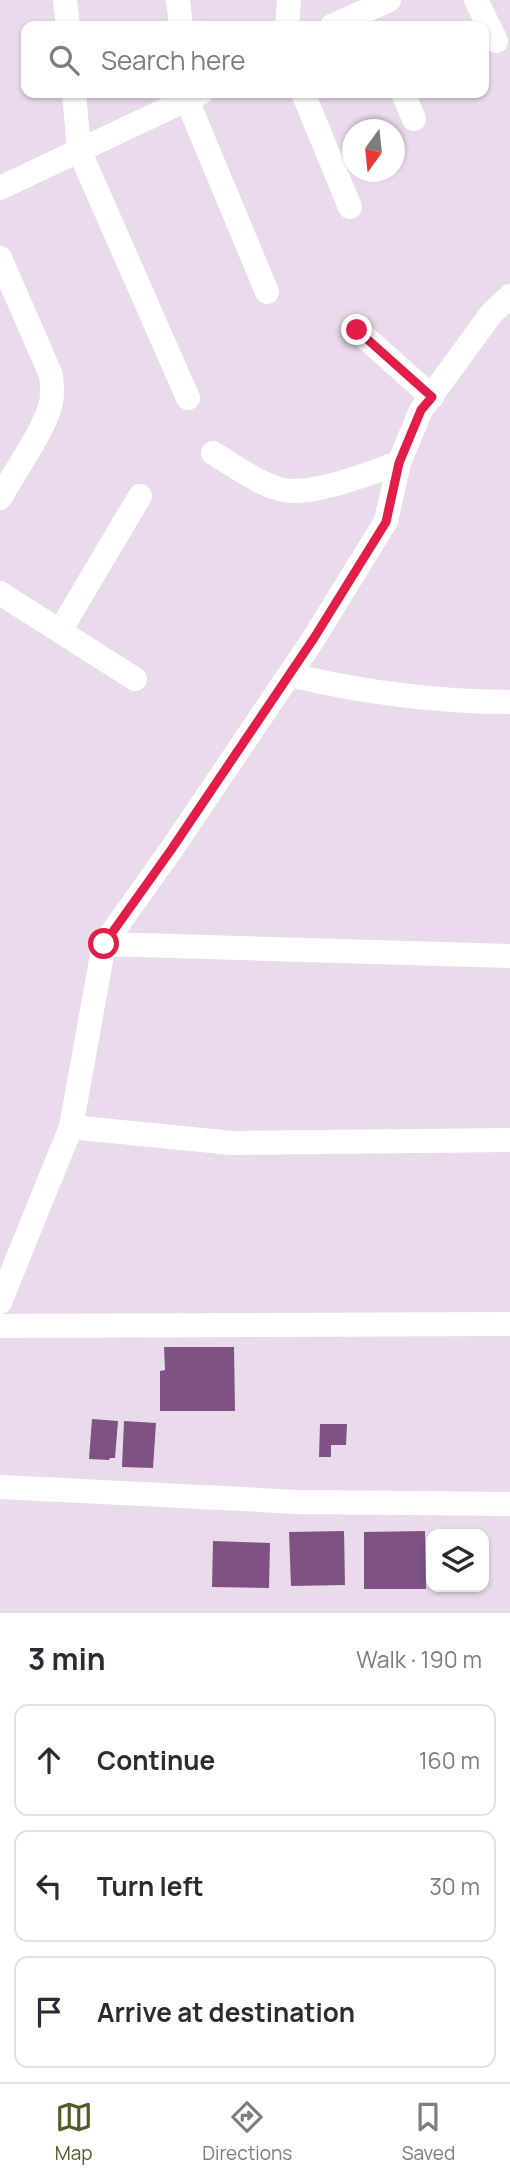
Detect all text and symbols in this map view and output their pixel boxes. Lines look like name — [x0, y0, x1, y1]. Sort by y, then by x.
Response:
search box — [21, 21, 489, 98]
icon: search — [45, 41, 83, 79]
text: Search here — [101, 42, 246, 78]
north arrow — [342, 119, 405, 182]
route end — [341, 314, 372, 345]
route start — [88, 928, 119, 959]
map controls — [426, 1529, 489, 1592]
button: layers — [426, 1529, 489, 1592]
text: 3 min — [28, 1638, 106, 1679]
text: Walk · 190 m — [356, 1643, 482, 1675]
icon: ahead — [30, 1741, 68, 1779]
text: Continue — [97, 1742, 215, 1778]
text: 160 m — [419, 1744, 480, 1776]
icon: left — [30, 1867, 68, 1905]
text: Turn left — [97, 1868, 204, 1904]
text: 30 m — [429, 1870, 480, 1902]
icon: arrive — [30, 1993, 68, 2031]
text: Arrive at destination — [97, 1994, 355, 2030]
tab: Map — [55, 2098, 93, 2166]
tab: Directions — [202, 2098, 292, 2166]
tab: Saved — [402, 2098, 455, 2166]

